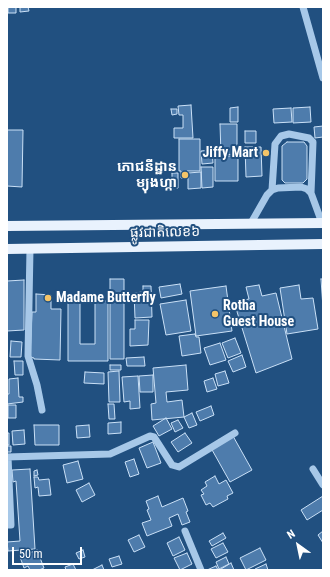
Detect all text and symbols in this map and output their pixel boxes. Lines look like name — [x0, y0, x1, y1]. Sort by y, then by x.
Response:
place label: Jiffy Mart — [202, 145, 258, 161]
marker: Jiffy Mart — [261, 148, 271, 158]
place label: ភោជនីដ្ឋាន ម្យុងហ្កា — [117, 159, 177, 192]
marker: ភោជនីដ្ឋាន ម្យុងហ្កា — [180, 170, 190, 180]
street label: ផ្លូវជាតិលេខ៦ — [130, 224, 200, 242]
place label: Madame Butterfly — [56, 290, 156, 306]
marker: Madame Butterfly — [43, 293, 53, 303]
place label: Rotha Guest House — [223, 298, 294, 330]
marker: Rotha Guest House — [210, 309, 220, 319]
north arrow — [278, 525, 318, 565]
text: N — [285, 527, 298, 542]
scale bar — [14, 539, 84, 565]
text: 50 m — [19, 547, 43, 561]

